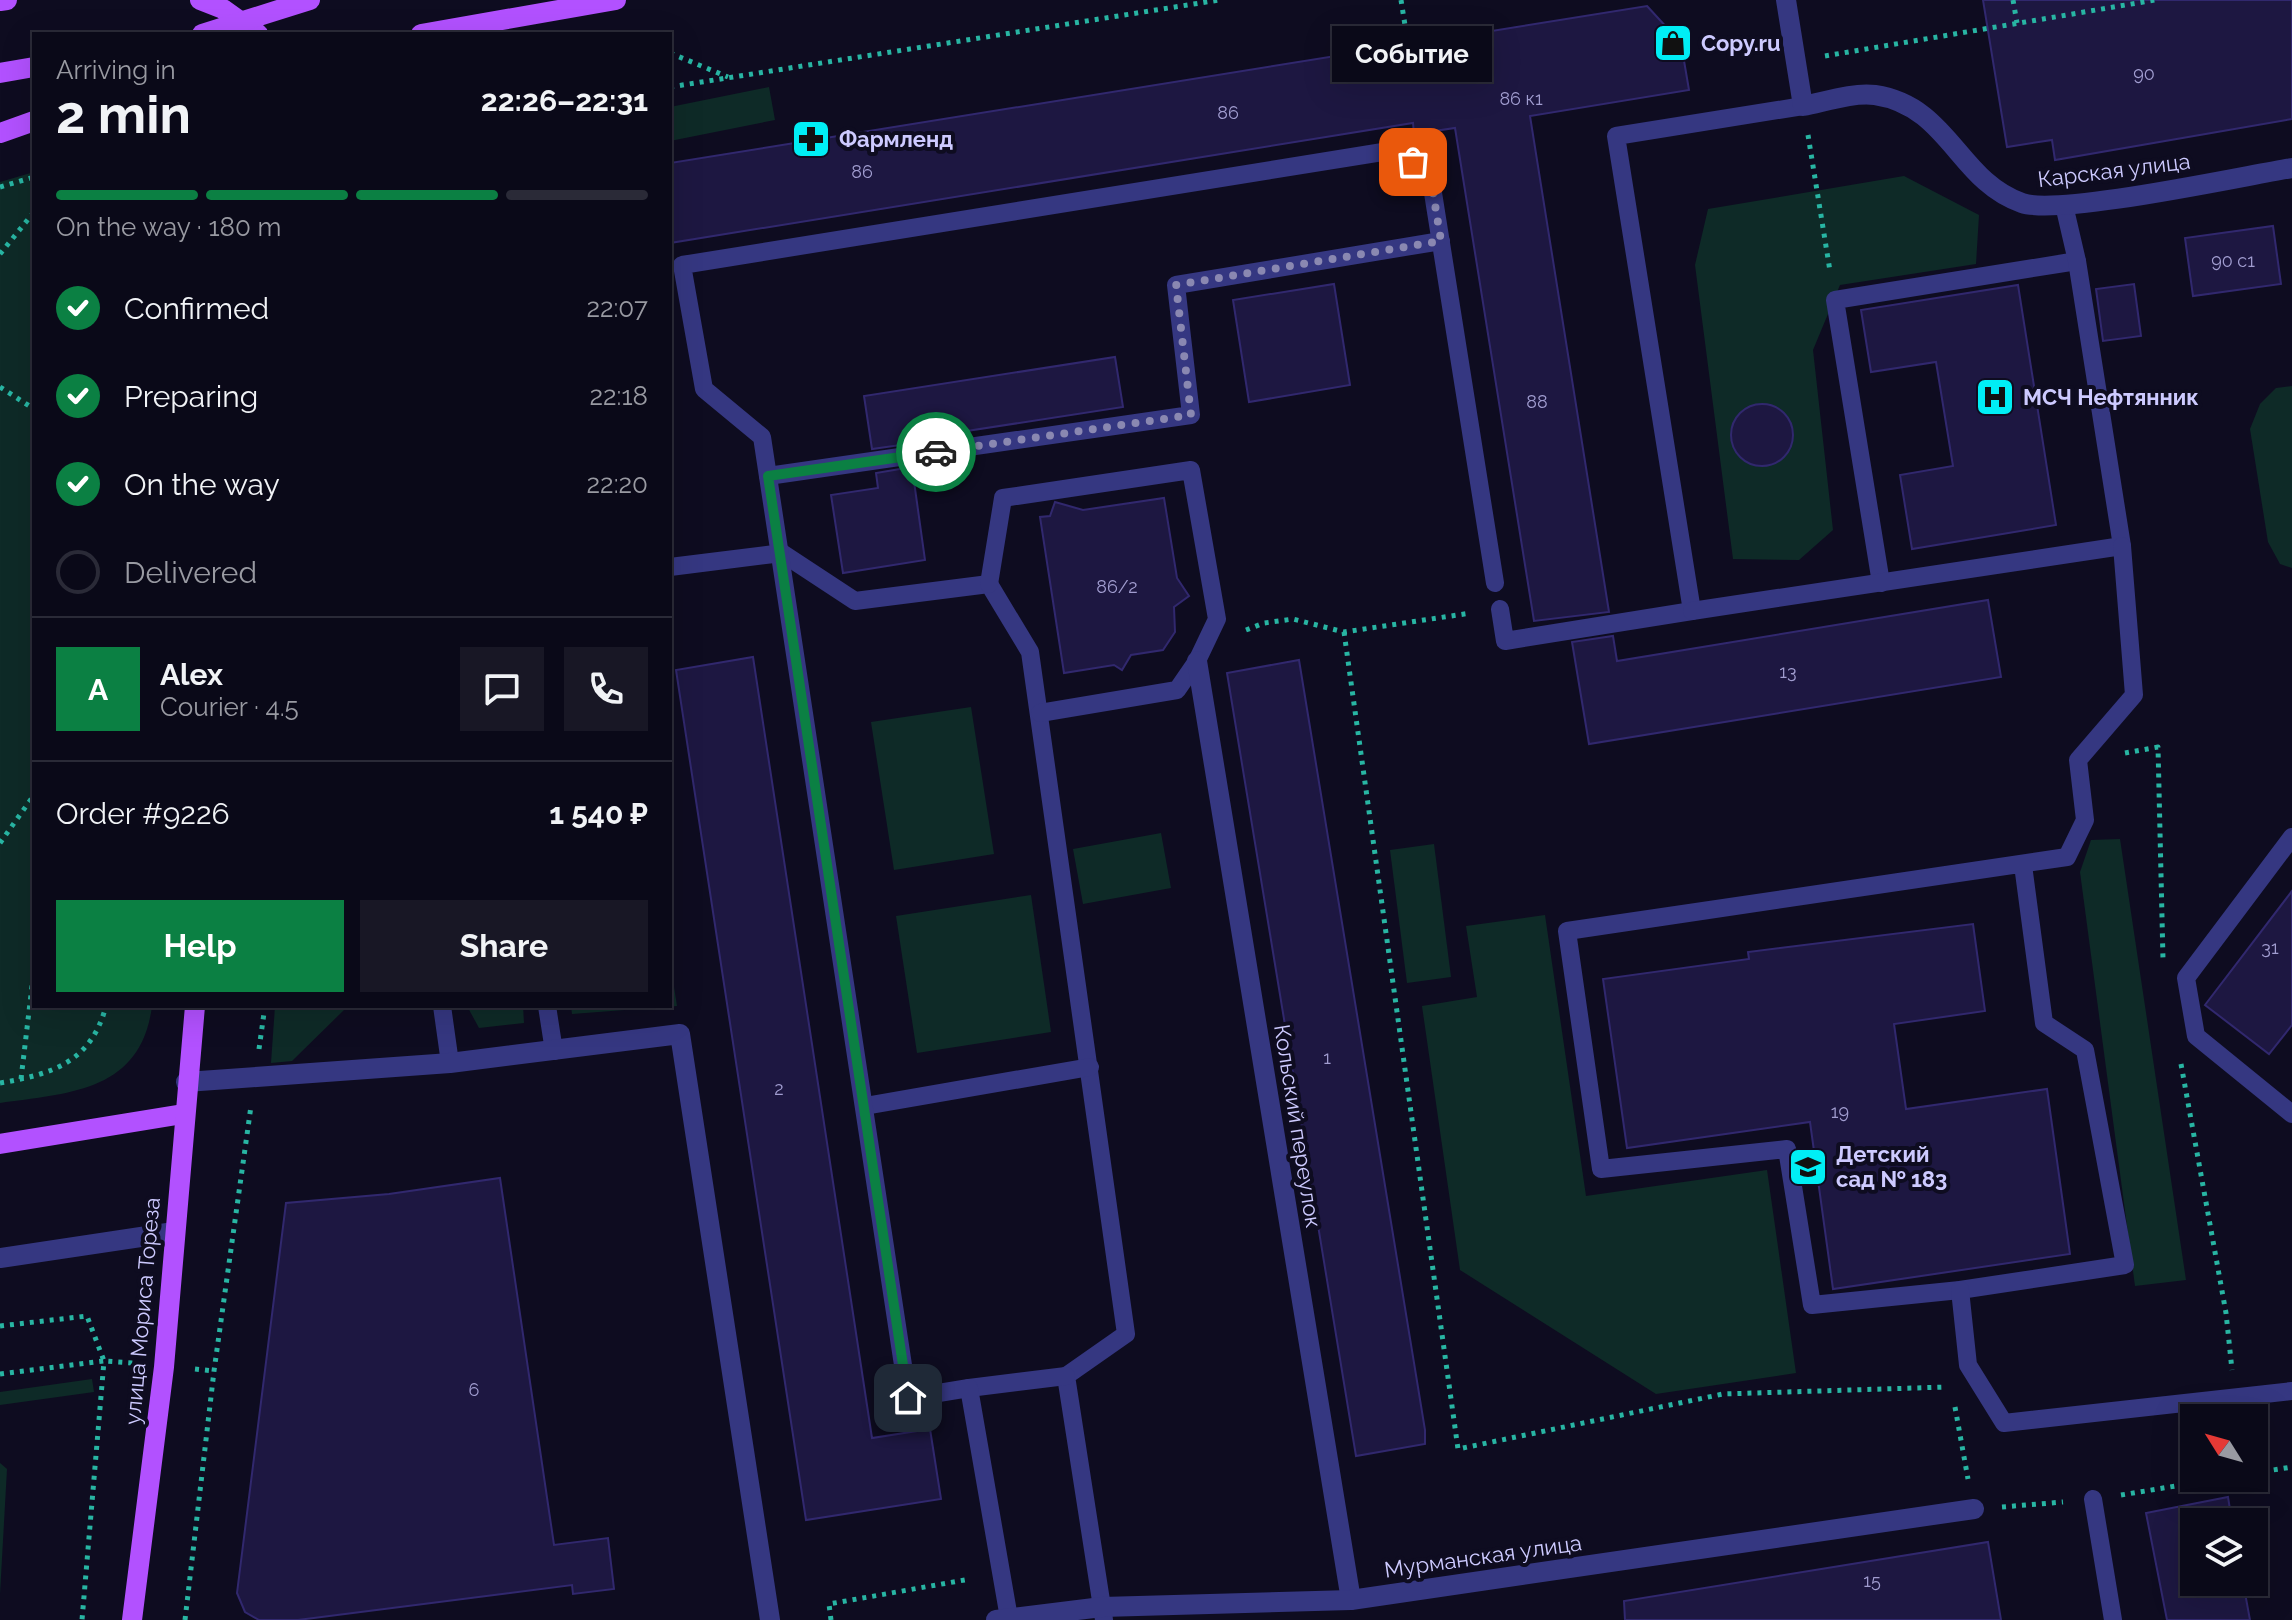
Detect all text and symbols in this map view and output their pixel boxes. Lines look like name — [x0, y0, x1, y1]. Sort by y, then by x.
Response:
shop icon: Copy.ru — [1652, 22, 1694, 64]
callout: Событие — [1333, 26, 1493, 82]
place label: Copy.ru — [1701, 30, 1781, 56]
text: Событие — [1355, 39, 1469, 69]
text: Arriving in — [56, 55, 176, 85]
house number: 90 — [2133, 63, 2155, 84]
text: 22:26–22:31 — [481, 83, 648, 118]
text: 2 min — [56, 84, 191, 145]
house number: 86 к1 — [1499, 88, 1543, 109]
house number: 86 — [1217, 102, 1239, 123]
pharmacy icon: Фармленд — [790, 118, 832, 160]
place label: Фармленд — [839, 126, 953, 152]
pin — [1379, 128, 1447, 196]
icon: bag — [1391, 140, 1435, 184]
street label: Карская улица — [2036, 148, 2192, 192]
house number: 86 — [851, 161, 873, 182]
text: On the way · 180 m — [56, 212, 281, 242]
house number: 90 с1 — [2211, 250, 2255, 271]
icon: check — [56, 286, 100, 330]
text: Confirmed — [124, 291, 269, 326]
text: 22:07 — [586, 293, 648, 323]
icon: check — [56, 374, 100, 418]
hospital icon: МСЧ Нефтянник — [1974, 376, 2016, 418]
text: Preparing — [124, 379, 258, 414]
text: 22:18 — [589, 381, 648, 411]
place label: МСЧ Нефтянник — [2023, 384, 2199, 410]
house number: 88 — [1526, 391, 1548, 412]
courier — [896, 412, 976, 492]
icon: car — [914, 430, 958, 474]
icon: check — [56, 462, 100, 506]
text: On the way — [124, 467, 280, 502]
text: 22:20 — [587, 469, 648, 499]
text: Delivered — [124, 555, 257, 590]
house number: 86/2 — [1096, 576, 1138, 597]
button: chat — [460, 647, 544, 731]
button: phone — [564, 647, 648, 731]
text: Alex — [160, 657, 223, 692]
house number: 13 — [1779, 661, 1797, 682]
text: A — [88, 672, 108, 707]
text: Courier · 4.5 — [160, 692, 299, 722]
text: Order #9226 — [56, 796, 230, 831]
text: 1 540 ₽ — [549, 796, 648, 831]
button: Help — [56, 900, 344, 992]
button: Share — [360, 900, 648, 992]
house number: 31 — [2261, 937, 2279, 958]
street label: Кольский переулок — [1269, 1023, 1327, 1229]
house number: 1 — [1323, 1047, 1331, 1068]
house number: 2 — [774, 1078, 784, 1099]
house number: 19 — [1831, 1101, 1849, 1122]
place label: Детский сад № 183 — [1836, 1141, 1947, 1192]
school or university icon: Детский сад № 183 — [1787, 1146, 1829, 1188]
street label: улица Мориса Тореза — [119, 1196, 165, 1426]
pin — [874, 1364, 942, 1432]
icon: home — [886, 1376, 930, 1420]
house number: 6 — [469, 1379, 480, 1400]
north arrow — [2180, 1404, 2268, 1492]
map controls — [2180, 1404, 2268, 1596]
button: layers — [2180, 1508, 2268, 1596]
street label: Мурманская улица — [1383, 1529, 1583, 1583]
house number: 15 — [1863, 1570, 1881, 1591]

